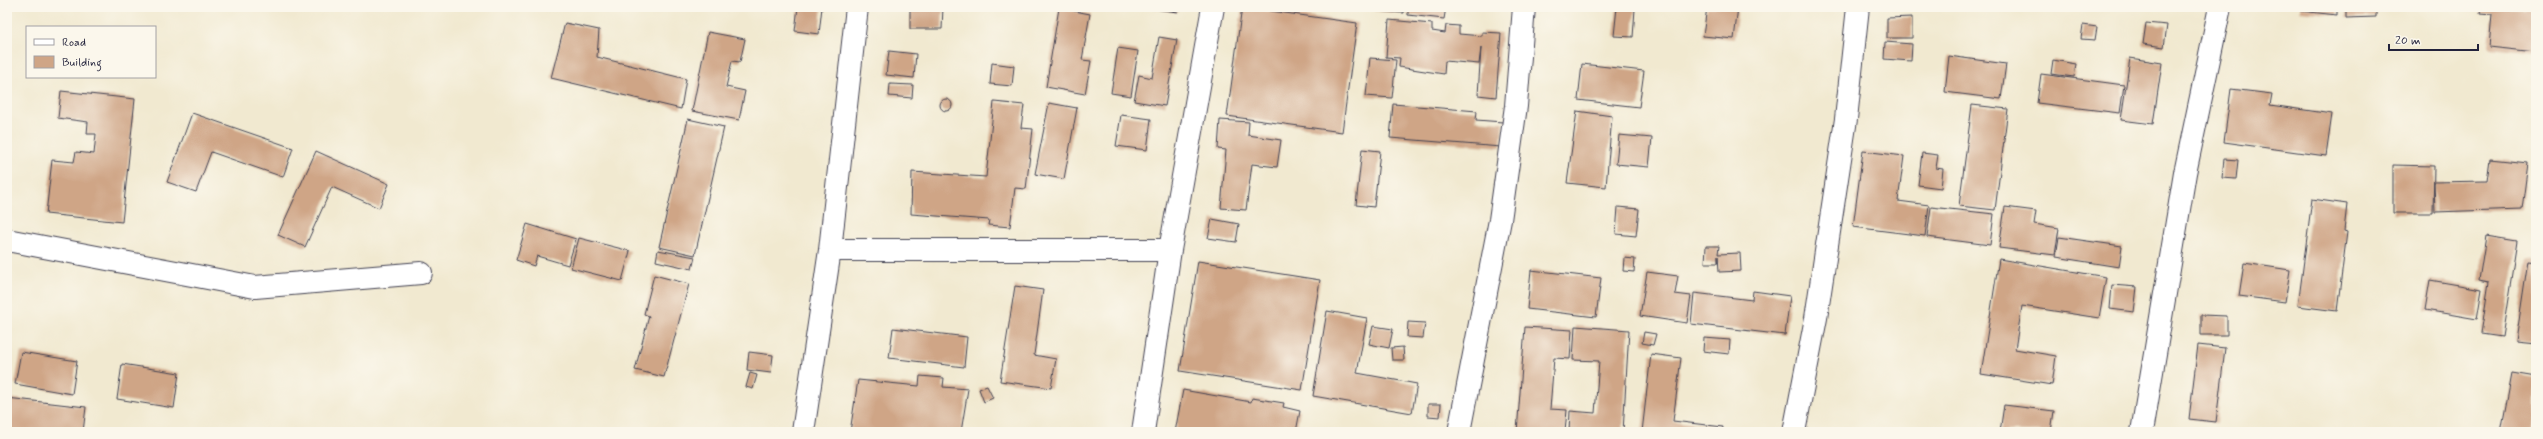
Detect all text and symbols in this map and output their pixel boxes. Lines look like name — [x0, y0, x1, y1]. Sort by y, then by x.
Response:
legend — [26, 26, 156, 78]
scale bar — [2389, 26, 2478, 52]
text: 20 m — [2395, 33, 2421, 49]
text: Road — [62, 35, 86, 51]
text: Building — [62, 55, 102, 72]

